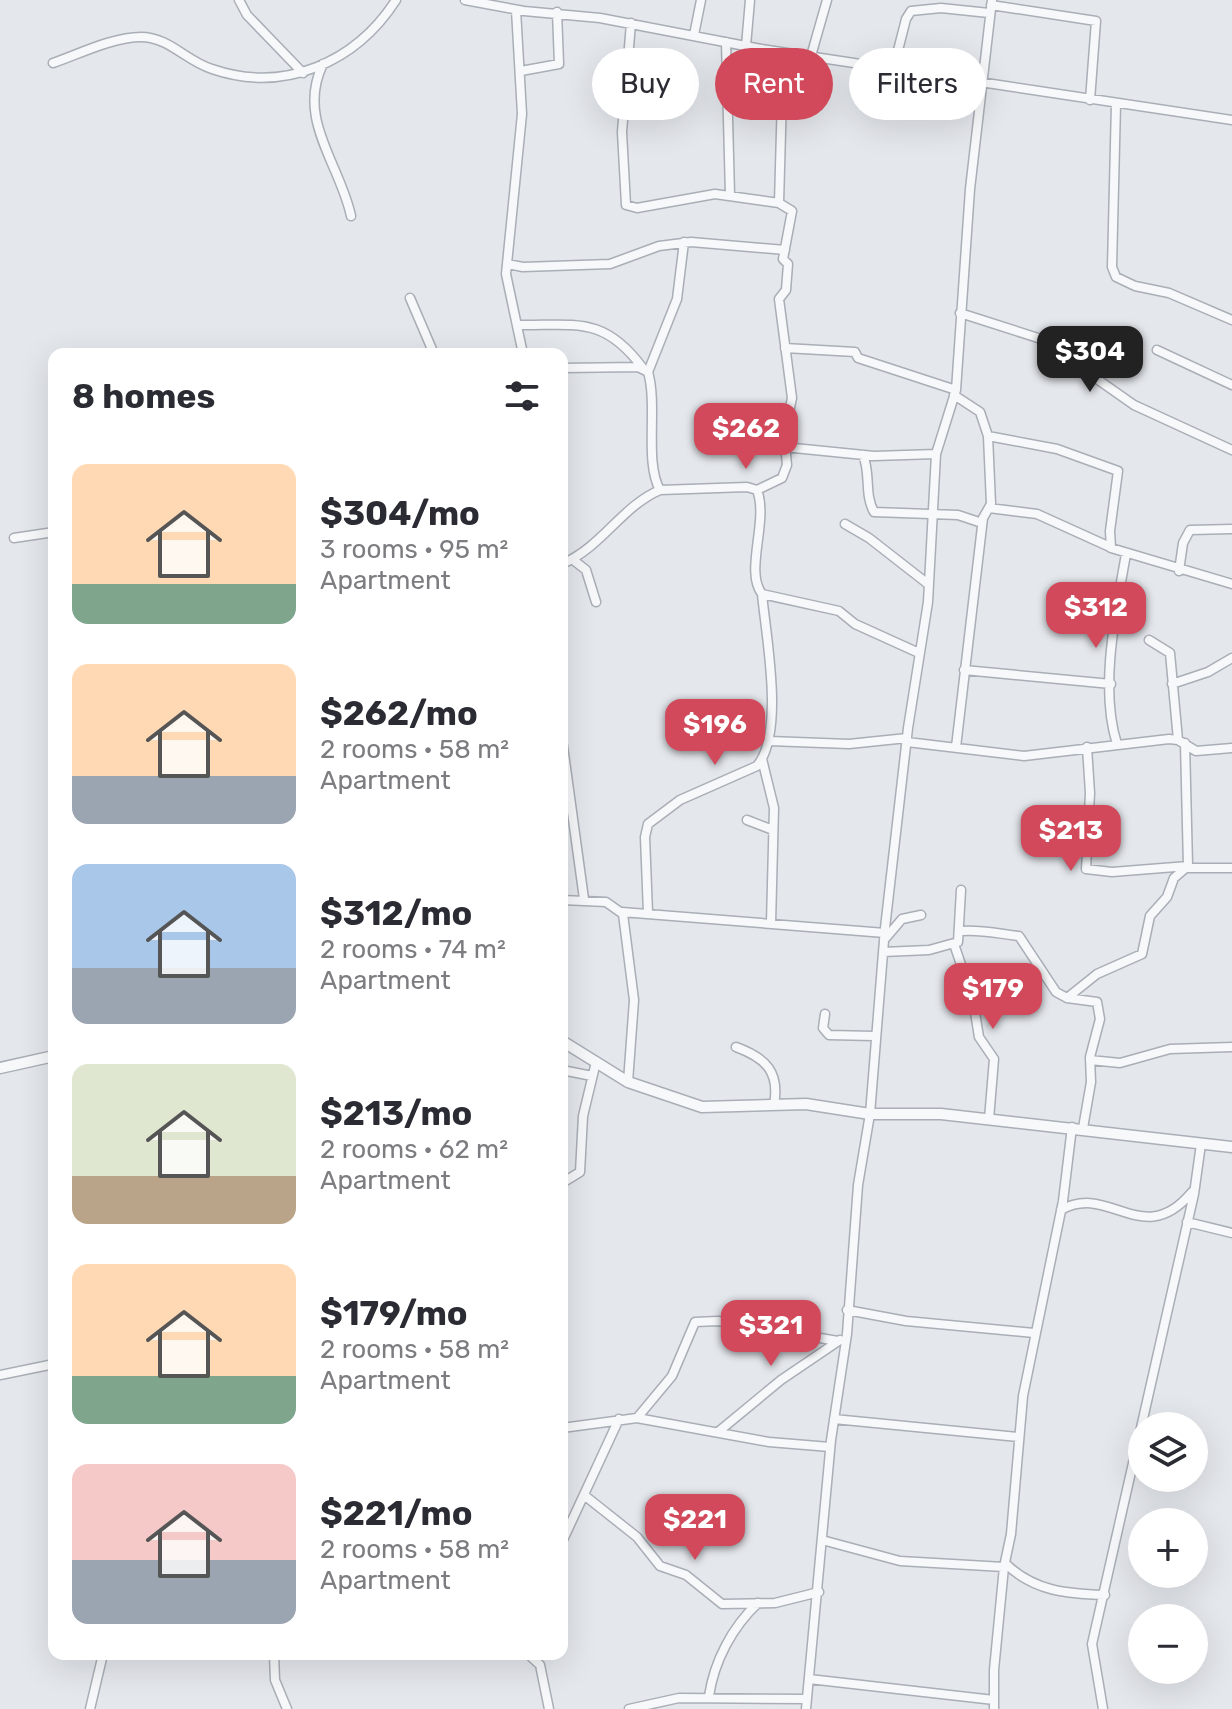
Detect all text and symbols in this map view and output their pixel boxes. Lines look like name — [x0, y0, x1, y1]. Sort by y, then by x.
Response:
chip: Buy — [592, 48, 699, 120]
chip: Rent — [715, 48, 833, 120]
chip: Filters — [849, 48, 986, 120]
pin: $304 — [1043, 326, 1137, 394]
text: $304 — [1055, 336, 1125, 367]
icon: filters — [500, 374, 544, 418]
text: 8 homes — [72, 376, 215, 417]
pin: $262 — [699, 403, 793, 471]
text: $262 — [712, 413, 780, 444]
text: $304/mo — [320, 493, 480, 534]
icon: home — [136, 496, 232, 592]
text: 3 rooms · 95 m² — [320, 534, 508, 565]
text: Apartment — [320, 565, 451, 596]
pin: $312 — [1049, 582, 1143, 650]
text: $312 — [1064, 592, 1128, 623]
text: $262/mo — [320, 693, 478, 734]
icon: home — [136, 696, 232, 792]
pin: $196 — [668, 699, 762, 767]
text: $196 — [683, 709, 747, 740]
text: 2 rooms · 58 m² — [320, 734, 509, 765]
text: Apartment — [320, 765, 451, 796]
pin: $213 — [1024, 805, 1118, 873]
text: $213 — [1039, 815, 1103, 846]
text: $312/mo — [320, 893, 472, 934]
icon: home — [136, 896, 232, 992]
text: 2 rooms · 74 m² — [320, 934, 506, 965]
pin: $179 — [946, 963, 1040, 1031]
text: Apartment — [320, 965, 451, 996]
text: $179 — [962, 973, 1024, 1004]
text: $213/mo — [320, 1093, 472, 1134]
icon: home — [136, 1096, 232, 1192]
text: 2 rooms · 62 m² — [320, 1134, 508, 1165]
text: Apartment — [320, 1165, 451, 1196]
text: $179/mo — [320, 1293, 468, 1334]
icon: home — [136, 1296, 232, 1392]
pin: $321 — [724, 1300, 818, 1368]
text: $321 — [739, 1310, 803, 1341]
text: 2 rooms · 58 m² — [320, 1334, 509, 1365]
text: Apartment — [320, 1365, 451, 1396]
map controls — [1128, 1412, 1208, 1684]
button: layers — [1128, 1412, 1208, 1492]
text: $221/mo — [320, 1493, 472, 1534]
pin: $221 — [648, 1494, 742, 1562]
icon: home — [136, 1496, 232, 1592]
text: $221 — [663, 1504, 727, 1535]
button: + — [1128, 1508, 1208, 1588]
text: 2 rooms · 58 m² — [320, 1534, 509, 1565]
text: Apartment — [320, 1565, 451, 1596]
button: − — [1128, 1604, 1208, 1684]

